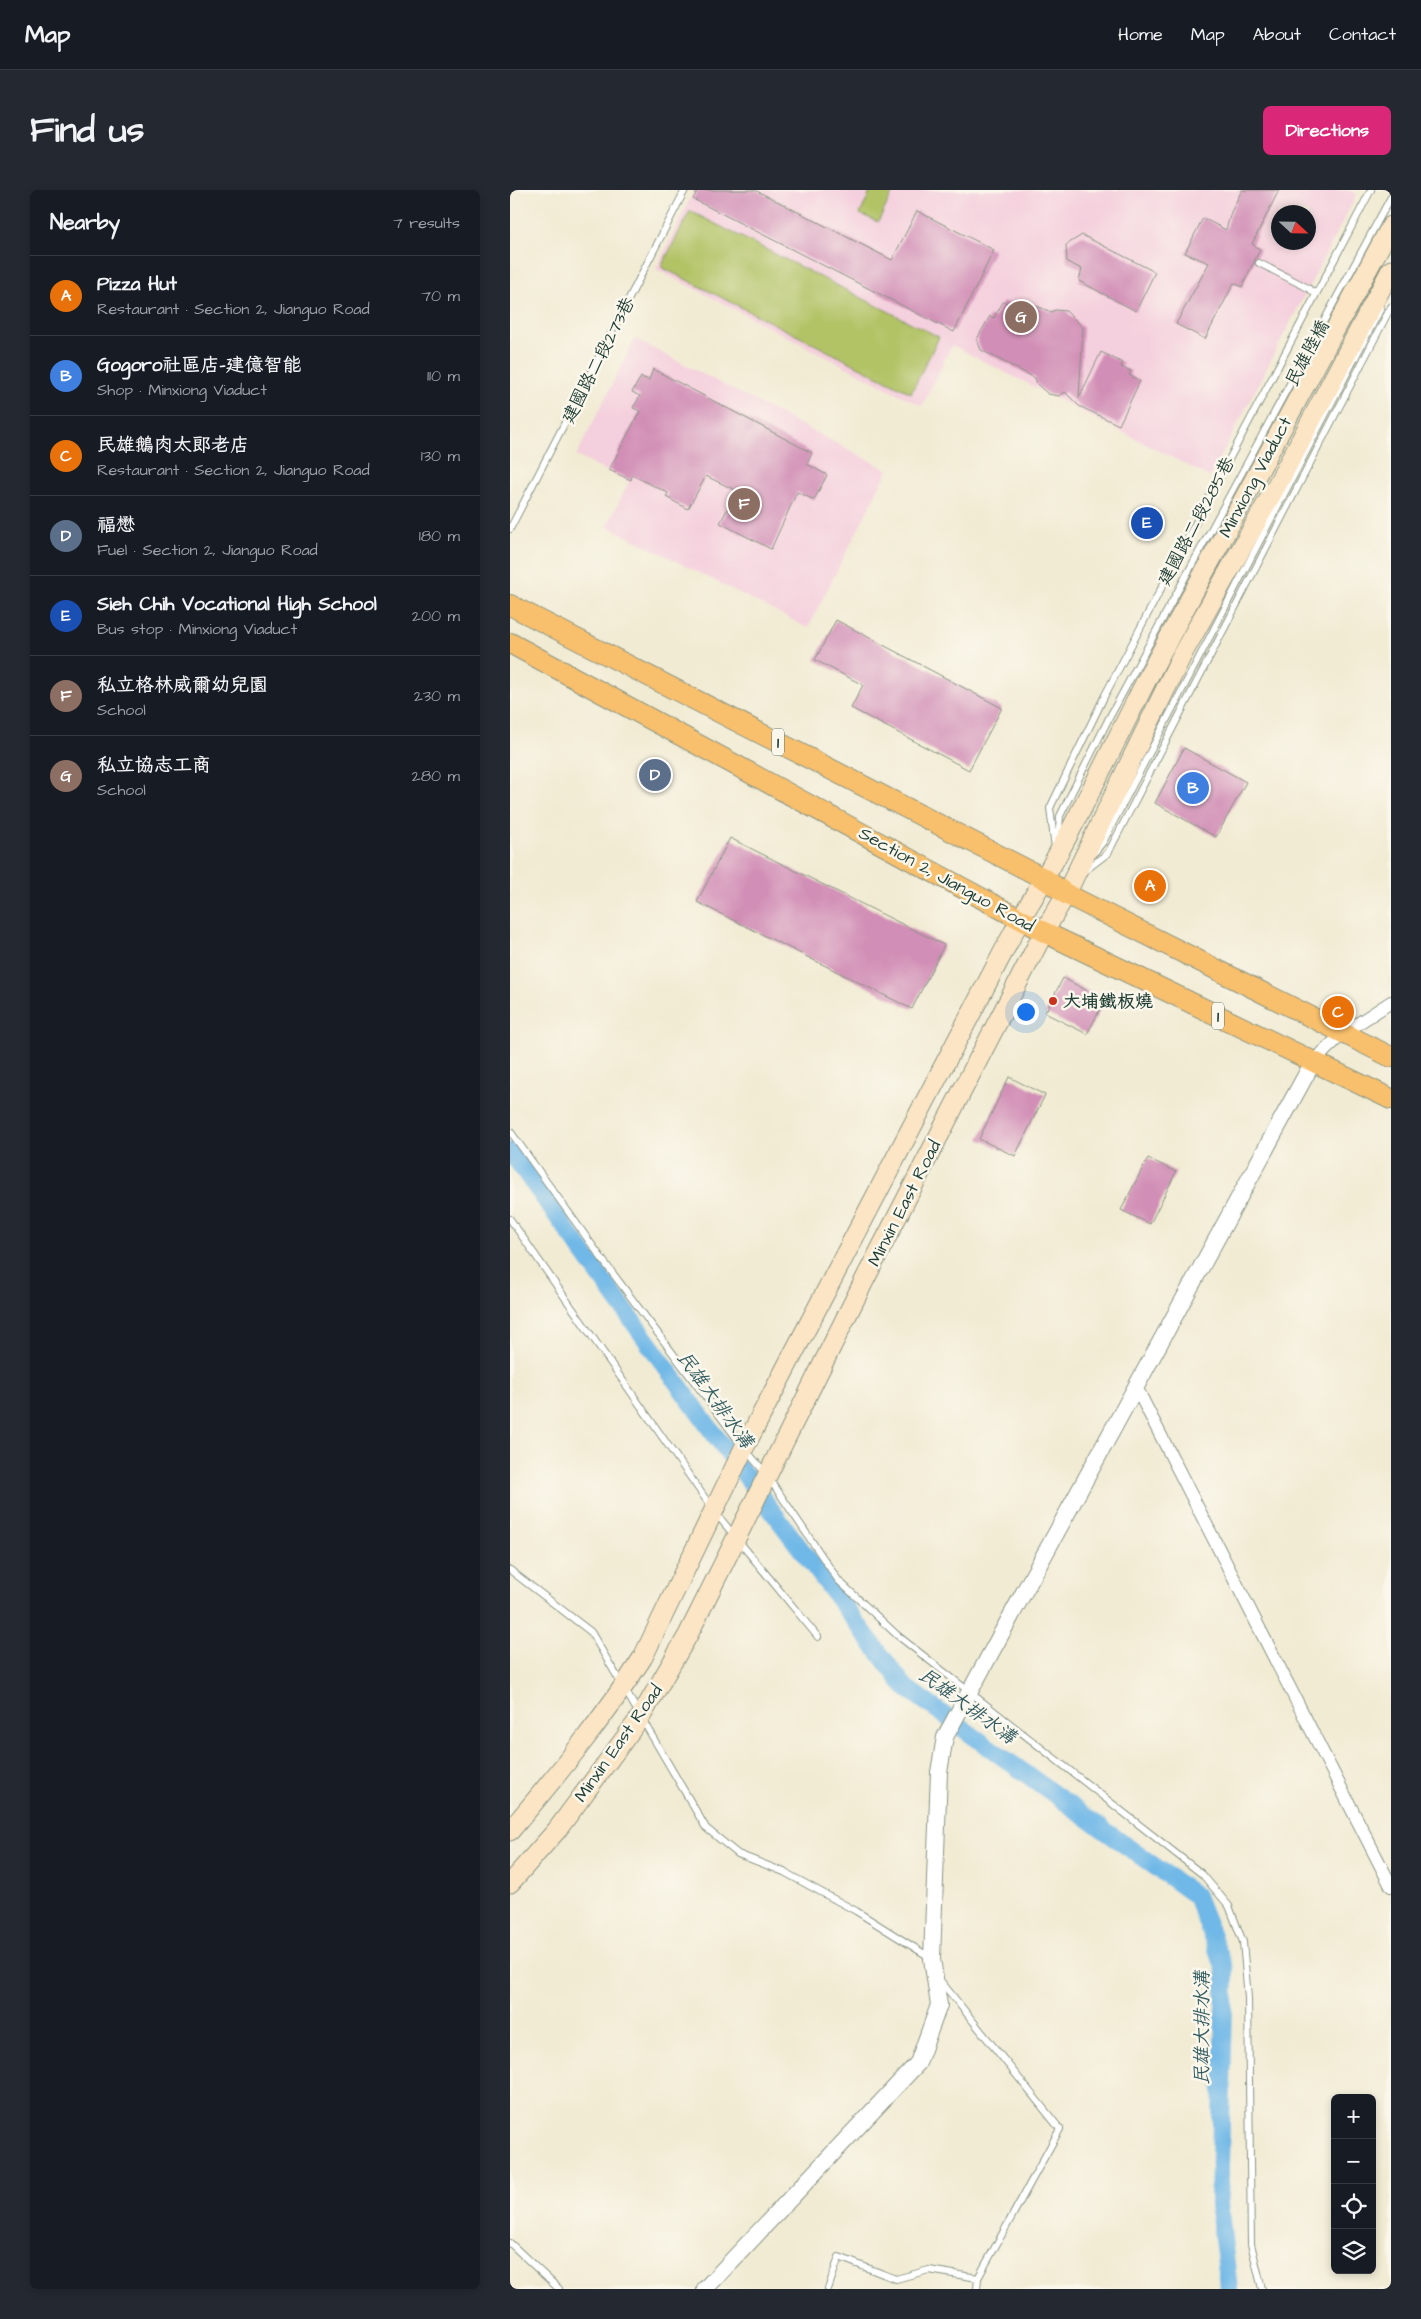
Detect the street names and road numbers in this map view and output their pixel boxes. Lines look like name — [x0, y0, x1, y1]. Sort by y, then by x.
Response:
street label: 建國路二段273巷 — [556, 293, 641, 428]
street label: 民雄陸橋 — [1280, 316, 1335, 391]
street label: Minxiong Viaduct — [1213, 412, 1299, 543]
street label: 建國路二段285巷 — [1152, 452, 1241, 590]
road number: 1 — [772, 728, 784, 756]
street label: Section 2, Jianguo Road — [854, 821, 1039, 939]
road number: 1 — [1212, 1002, 1224, 1029]
street label: Minxin East Road — [862, 1136, 947, 1271]
street label: Minxin East Road — [568, 1679, 668, 1807]

